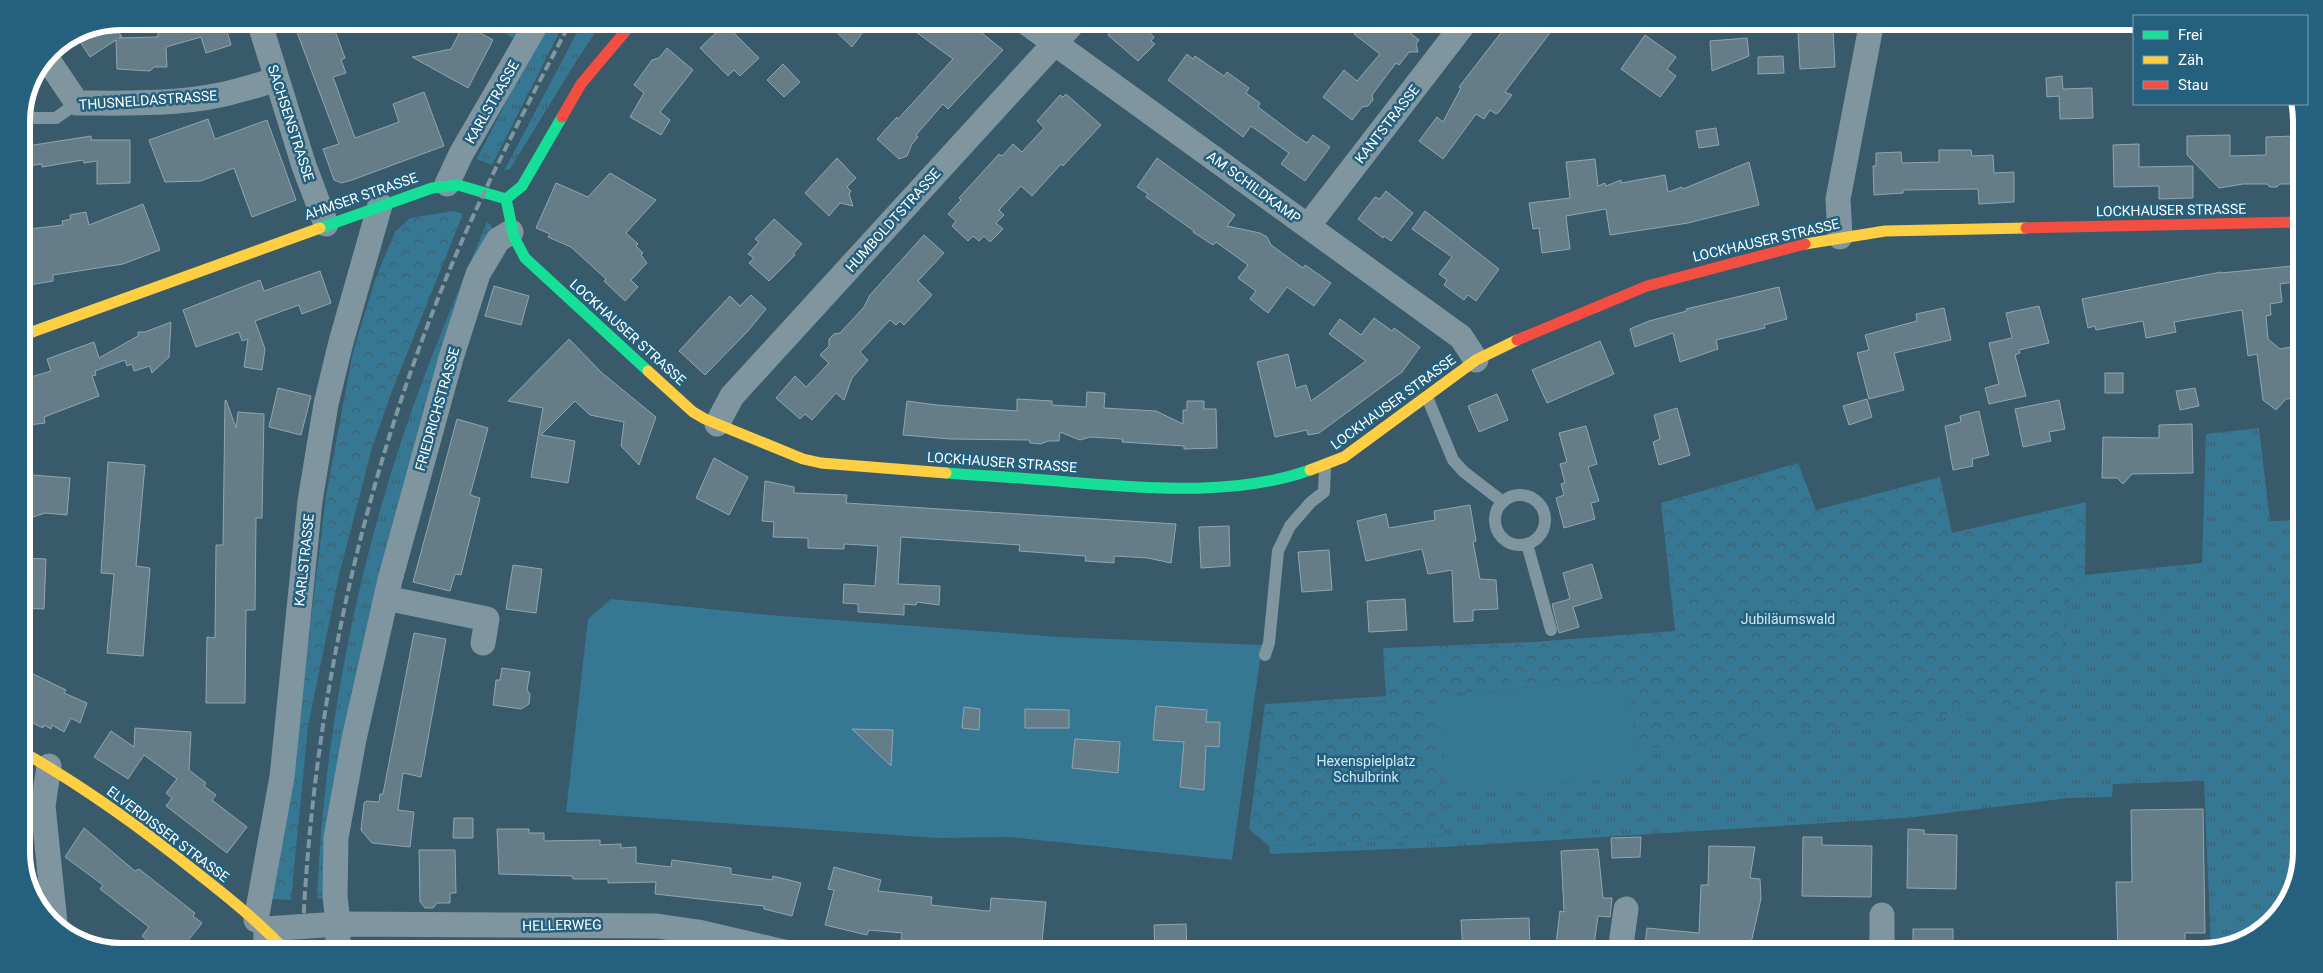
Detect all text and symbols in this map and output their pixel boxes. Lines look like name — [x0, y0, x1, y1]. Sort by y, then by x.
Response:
legend — [2133, 15, 2308, 105]
text: Frei — [2178, 26, 2203, 44]
text: Zäh — [2178, 51, 2203, 69]
street label: KARLSTRASSE — [462, 58, 522, 146]
street label: SACHSENSTRASSE — [265, 63, 317, 183]
text: Stau — [2178, 76, 2208, 94]
street label: KANTSTRASSE — [1351, 82, 1423, 166]
street label: THUSNELDASTRASSE — [78, 87, 218, 113]
street label: AM SCHILDKAMP — [1204, 148, 1304, 226]
street label: HUMBOLDTSTRASSE — [842, 165, 944, 275]
street label: AHMSER STRASSE — [302, 169, 420, 223]
street label: LOCKHAUSER STRASSE — [2096, 201, 2246, 219]
street label: LOCKHAUSER STRASSE — [1691, 215, 1841, 265]
street label: LOCKHAUSER STRASSE — [567, 276, 689, 388]
street label: FRIEDRICHSTRASSE — [412, 345, 462, 473]
street label: LOCKHAUSER STRASSE — [1328, 351, 1458, 453]
street label: LOCKHAUSER STRASSE — [927, 449, 1078, 475]
street label: KARLSTRASSE — [291, 513, 317, 607]
park label: Jubiläumswald — [1741, 611, 1835, 627]
park label: Hexenspielplatz Schulbrink — [1316, 753, 1416, 785]
street label: ELVERDISSER STRASSE — [104, 783, 232, 885]
street label: HELLERWEG — [522, 916, 602, 934]

